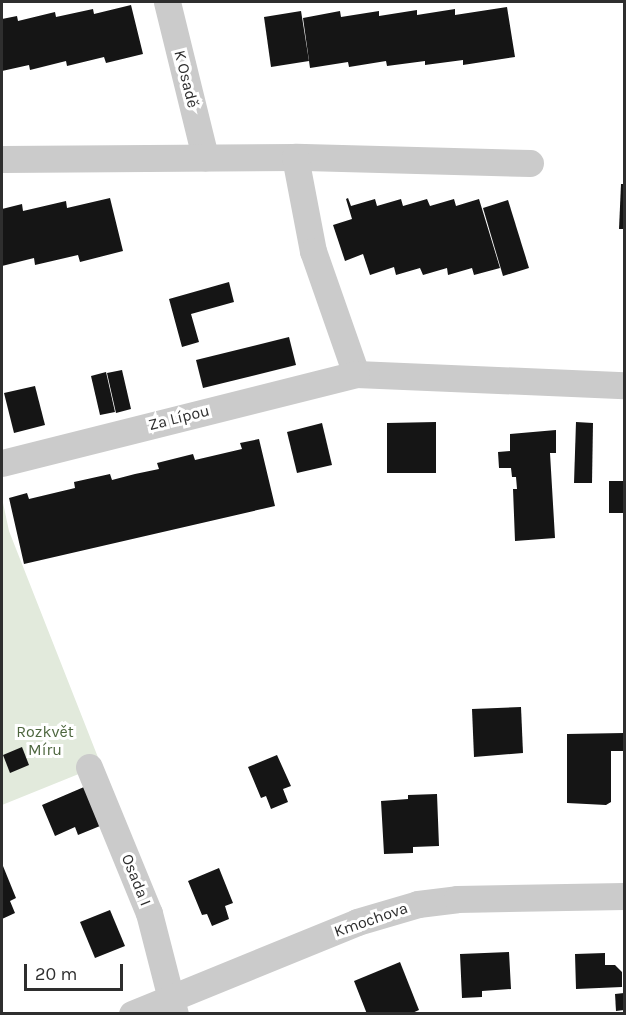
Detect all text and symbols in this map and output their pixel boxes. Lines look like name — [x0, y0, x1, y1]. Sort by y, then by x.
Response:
street label: K Osadě — [170, 48, 202, 110]
street label: Za Lípou — [147, 401, 211, 435]
park label: Rozkvět Míru — [16, 722, 74, 760]
street label: Osada I — [117, 851, 155, 909]
street label: Kmochova — [332, 898, 410, 942]
scale bar — [27, 952, 126, 990]
text: 20 m — [35, 963, 77, 985]

